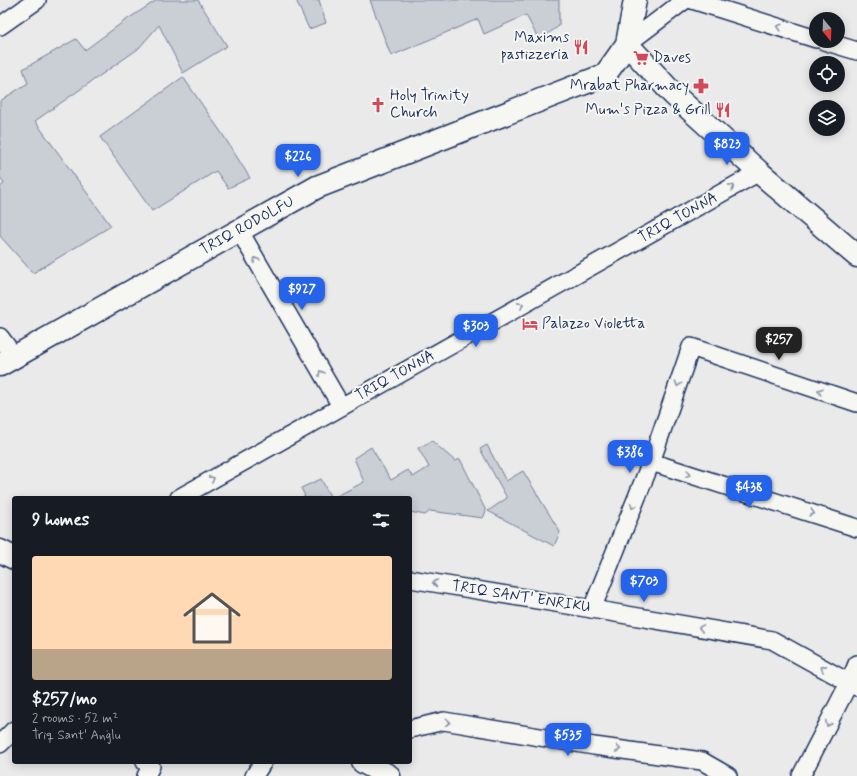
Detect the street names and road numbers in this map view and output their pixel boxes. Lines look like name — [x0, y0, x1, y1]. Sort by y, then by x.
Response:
street label: TRIQ TONNA — [635, 188, 721, 248]
street label: TRIQ RODOLFU — [196, 192, 298, 260]
street label: TRIQ TONNA — [352, 346, 438, 406]
street label: TRIQ SANT' ENRIKU — [450, 576, 592, 618]

